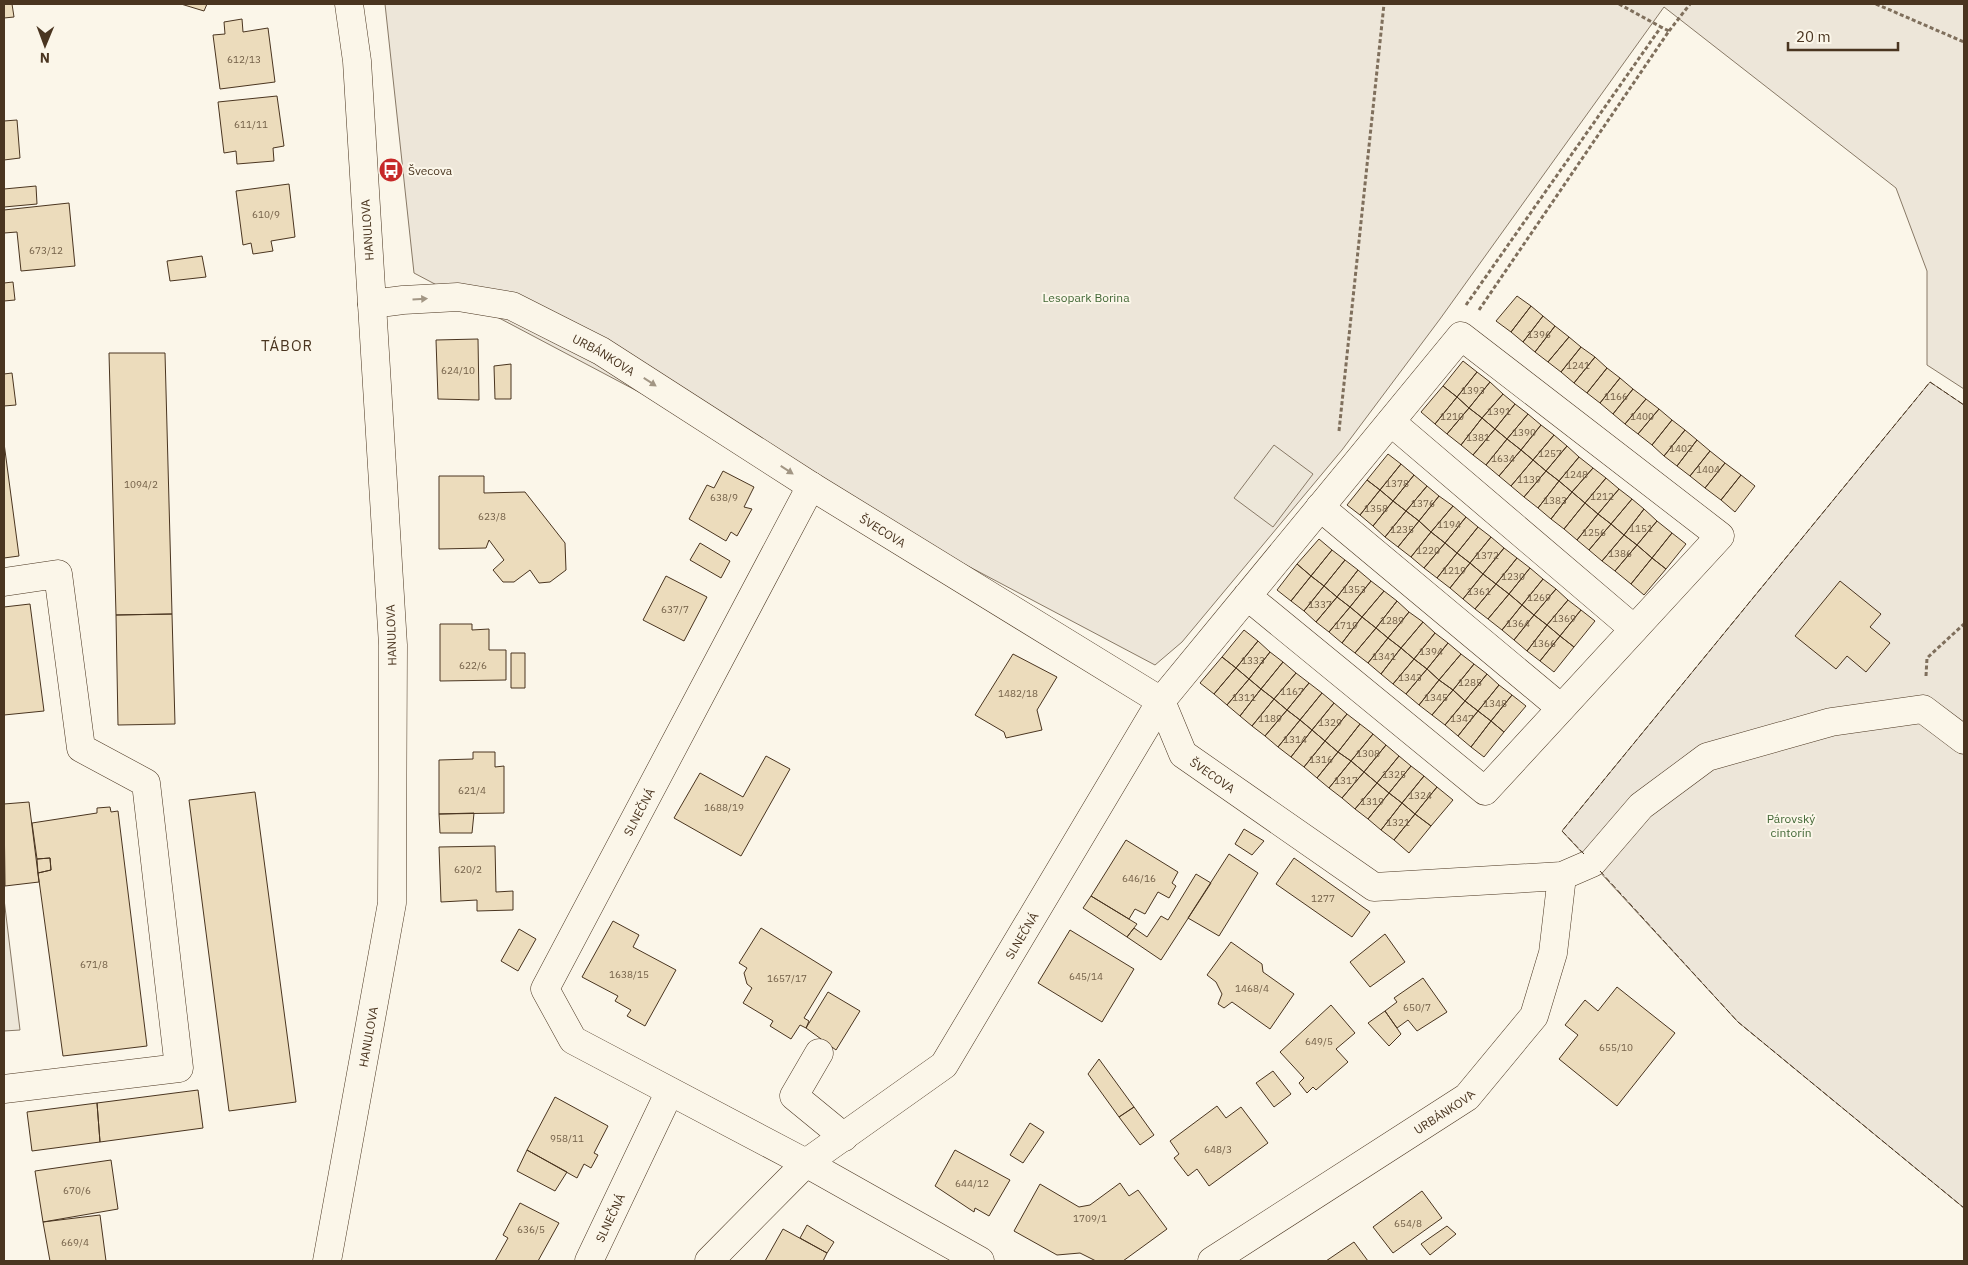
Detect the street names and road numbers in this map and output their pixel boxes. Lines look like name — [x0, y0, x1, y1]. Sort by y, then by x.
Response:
street label: HANULOVA — [357, 199, 377, 261]
street label: URBÁNKOVA — [570, 330, 638, 379]
street label: ŠVECOVA — [857, 510, 909, 550]
street label: HANULOVA — [382, 604, 400, 666]
street label: ŠVECOVA — [1187, 754, 1239, 796]
street label: SLNEČNÁ — [620, 785, 658, 839]
street label: SLNEČNÁ — [1001, 909, 1041, 962]
street label: HANULOVA — [355, 1005, 381, 1068]
street label: URBÁNKOVA — [1411, 1086, 1478, 1137]
street label: SLNEČNÁ — [592, 1191, 628, 1244]

